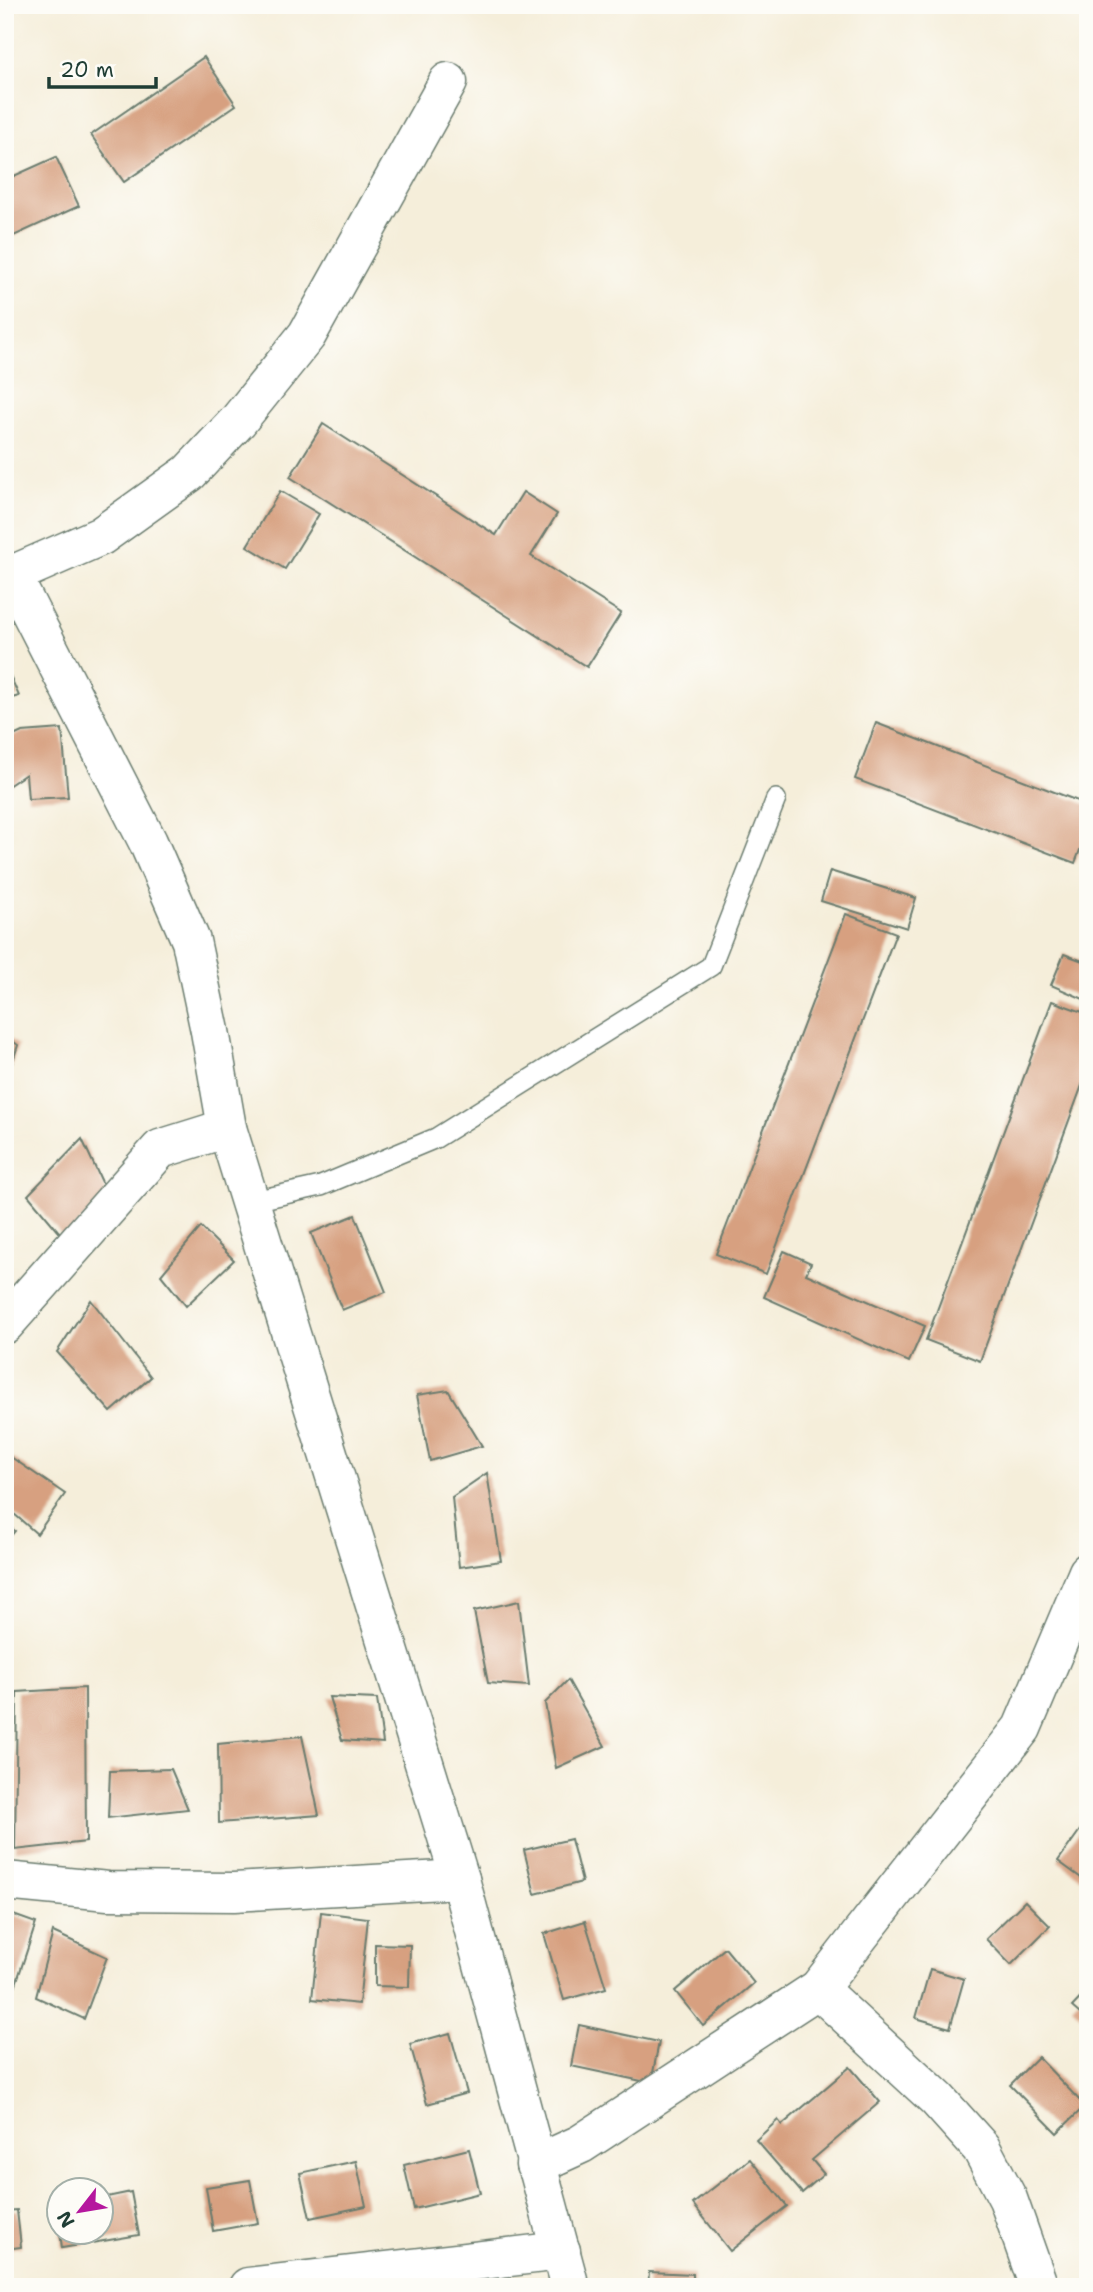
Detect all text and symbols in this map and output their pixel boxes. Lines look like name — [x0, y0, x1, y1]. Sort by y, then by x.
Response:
scale bar — [49, 46, 156, 90]
text: 20 m — [60, 56, 114, 84]
north arrow — [46, 2176, 116, 2246]
text: N — [51, 2207, 80, 2232]

